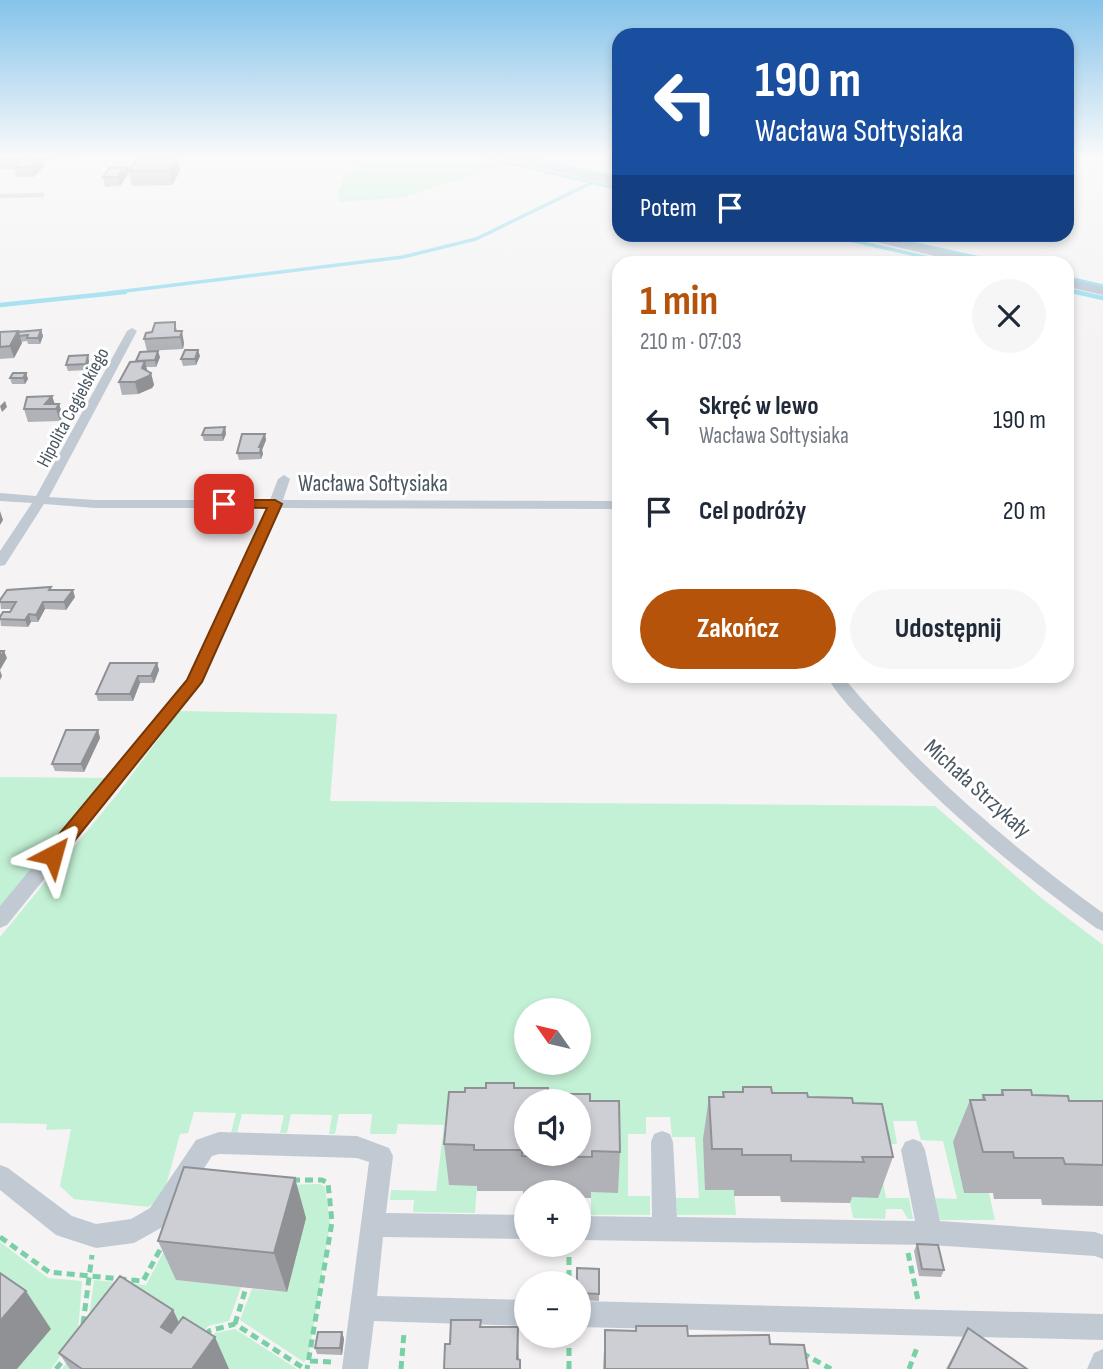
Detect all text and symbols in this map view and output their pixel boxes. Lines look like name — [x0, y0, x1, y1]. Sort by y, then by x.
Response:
text: 190 m — [755, 52, 861, 111]
icon: left — [640, 56, 731, 147]
text: Wacława Sołtysiaka — [755, 112, 964, 151]
icon: arrive — [711, 189, 749, 227]
text: Potem — [640, 193, 697, 224]
text: 1 min — [640, 276, 718, 327]
button: close — [972, 279, 1046, 353]
text: 210 m · 07:03 — [640, 328, 742, 356]
street label: Hipolita Cegielskiego — [32, 344, 114, 471]
text: Skręć w lewo — [699, 391, 819, 422]
icon: left — [640, 402, 678, 440]
text: 190 m — [993, 405, 1046, 436]
text: Wacława Sołtysiaka — [699, 422, 849, 450]
street label: Wacława Sołtysiaka — [298, 470, 448, 498]
pin — [194, 474, 254, 534]
icon: arrive — [205, 485, 243, 523]
icon: arrive — [640, 493, 678, 531]
text: Cel podróży — [699, 496, 806, 527]
text: 20 m — [1003, 496, 1046, 527]
button: Zakończ — [640, 589, 836, 669]
button: Udostępnij — [850, 589, 1046, 669]
street label: Michała Strzykały — [918, 733, 1037, 844]
position arrow — [16, 818, 90, 892]
north arrow — [514, 998, 592, 1074]
map controls — [514, 998, 591, 1348]
button: sound — [514, 1089, 591, 1166]
button: + — [514, 1180, 591, 1257]
button: − — [514, 1271, 591, 1348]

